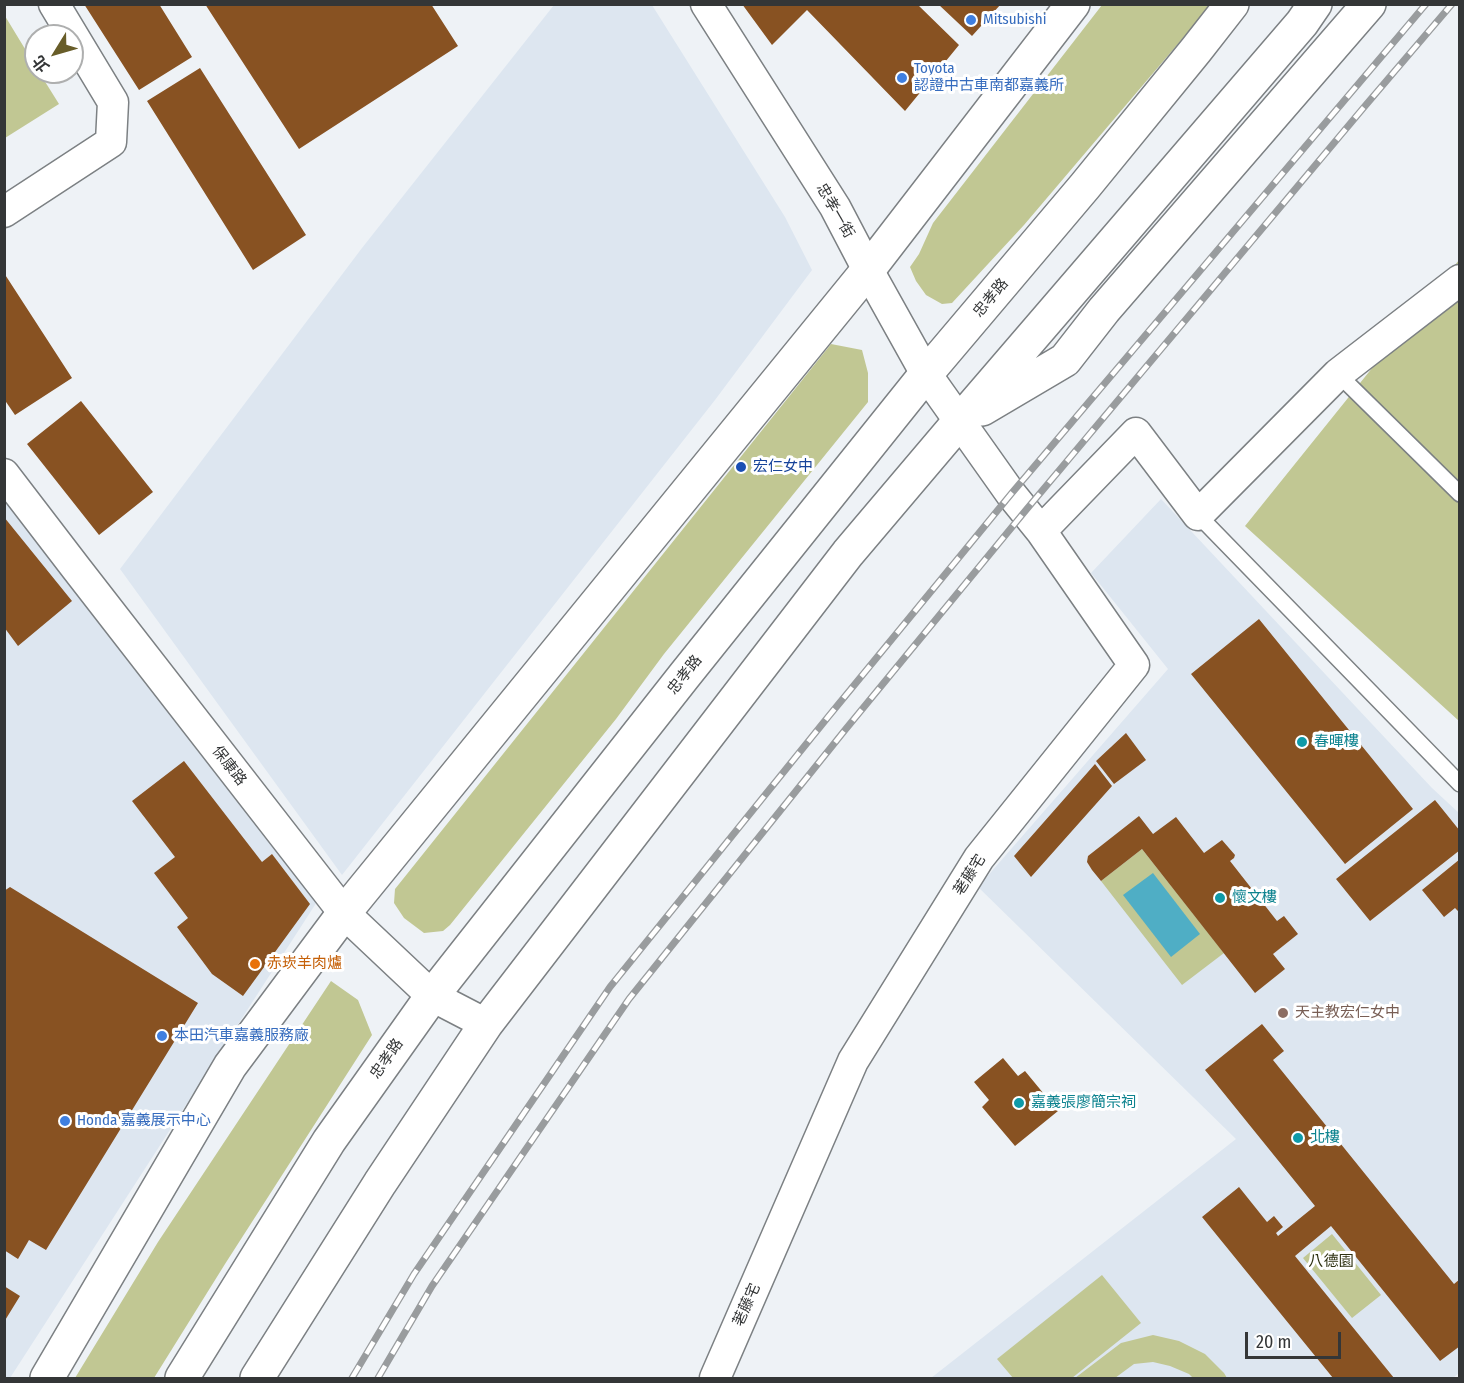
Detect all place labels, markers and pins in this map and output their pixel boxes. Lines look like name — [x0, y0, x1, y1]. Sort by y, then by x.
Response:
place label: Mitsubishi — [983, 11, 1046, 29]
marker: Mitsubishi — [964, 13, 978, 27]
place label: Toyota 認證中古車南都嘉義所 — [914, 60, 1064, 95]
marker: Toyota 認證中古車南都嘉義所 — [895, 71, 909, 85]
place label: 宏仁女中 — [753, 458, 813, 476]
marker: 宏仁女中 — [734, 460, 748, 474]
place label: 春暉樓 — [1314, 733, 1359, 751]
marker: 春暉樓 — [1295, 735, 1309, 749]
place label: 懷文樓 — [1232, 889, 1277, 907]
marker: 懷文樓 — [1213, 891, 1227, 905]
place label: 赤崁羊肉爐 — [267, 955, 342, 973]
marker: 赤崁羊肉爐 — [248, 957, 262, 971]
place label: 天主教宏仁女中 — [1295, 1004, 1400, 1022]
marker: 天主教宏仁女中 — [1276, 1006, 1290, 1020]
place label: 本田汽車嘉義服務廠 — [174, 1027, 309, 1045]
marker: 本田汽車嘉義服務廠 — [155, 1029, 169, 1043]
place label: 嘉義張廖簡宗祠 — [1031, 1094, 1136, 1112]
marker: 嘉義張廖簡宗祠 — [1012, 1096, 1026, 1110]
place label: Honda 嘉義展示中心 — [77, 1112, 211, 1130]
marker: Honda 嘉義展示中心 — [58, 1114, 72, 1128]
place label: 北樓 — [1310, 1129, 1340, 1147]
marker: 北樓 — [1291, 1131, 1305, 1145]

